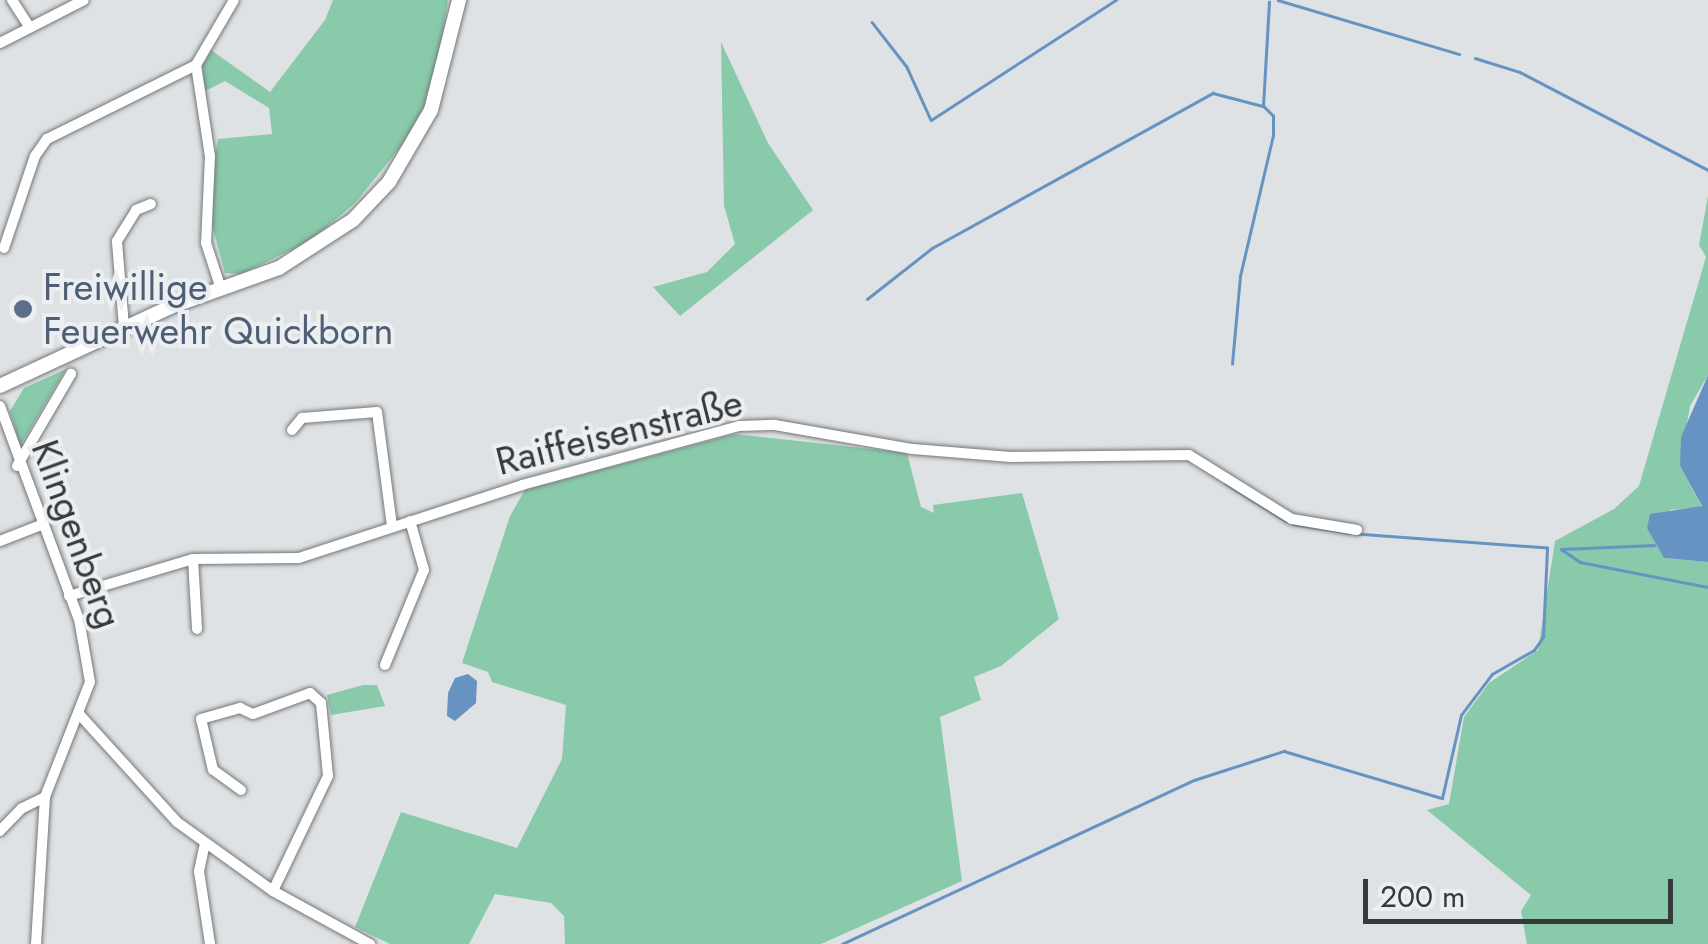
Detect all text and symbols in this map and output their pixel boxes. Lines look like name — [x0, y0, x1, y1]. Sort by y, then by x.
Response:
place label: Freiwillige Feuerwehr Quickborn — [43, 264, 393, 353]
marker: Freiwillige Feuerwehr Quickborn — [12, 298, 34, 320]
street label: Raiffeisenstraße — [491, 379, 747, 485]
street label: Klingenberg — [22, 434, 132, 634]
scale bar — [1368, 859, 1678, 921]
text: 200 m — [1380, 875, 1465, 918]

